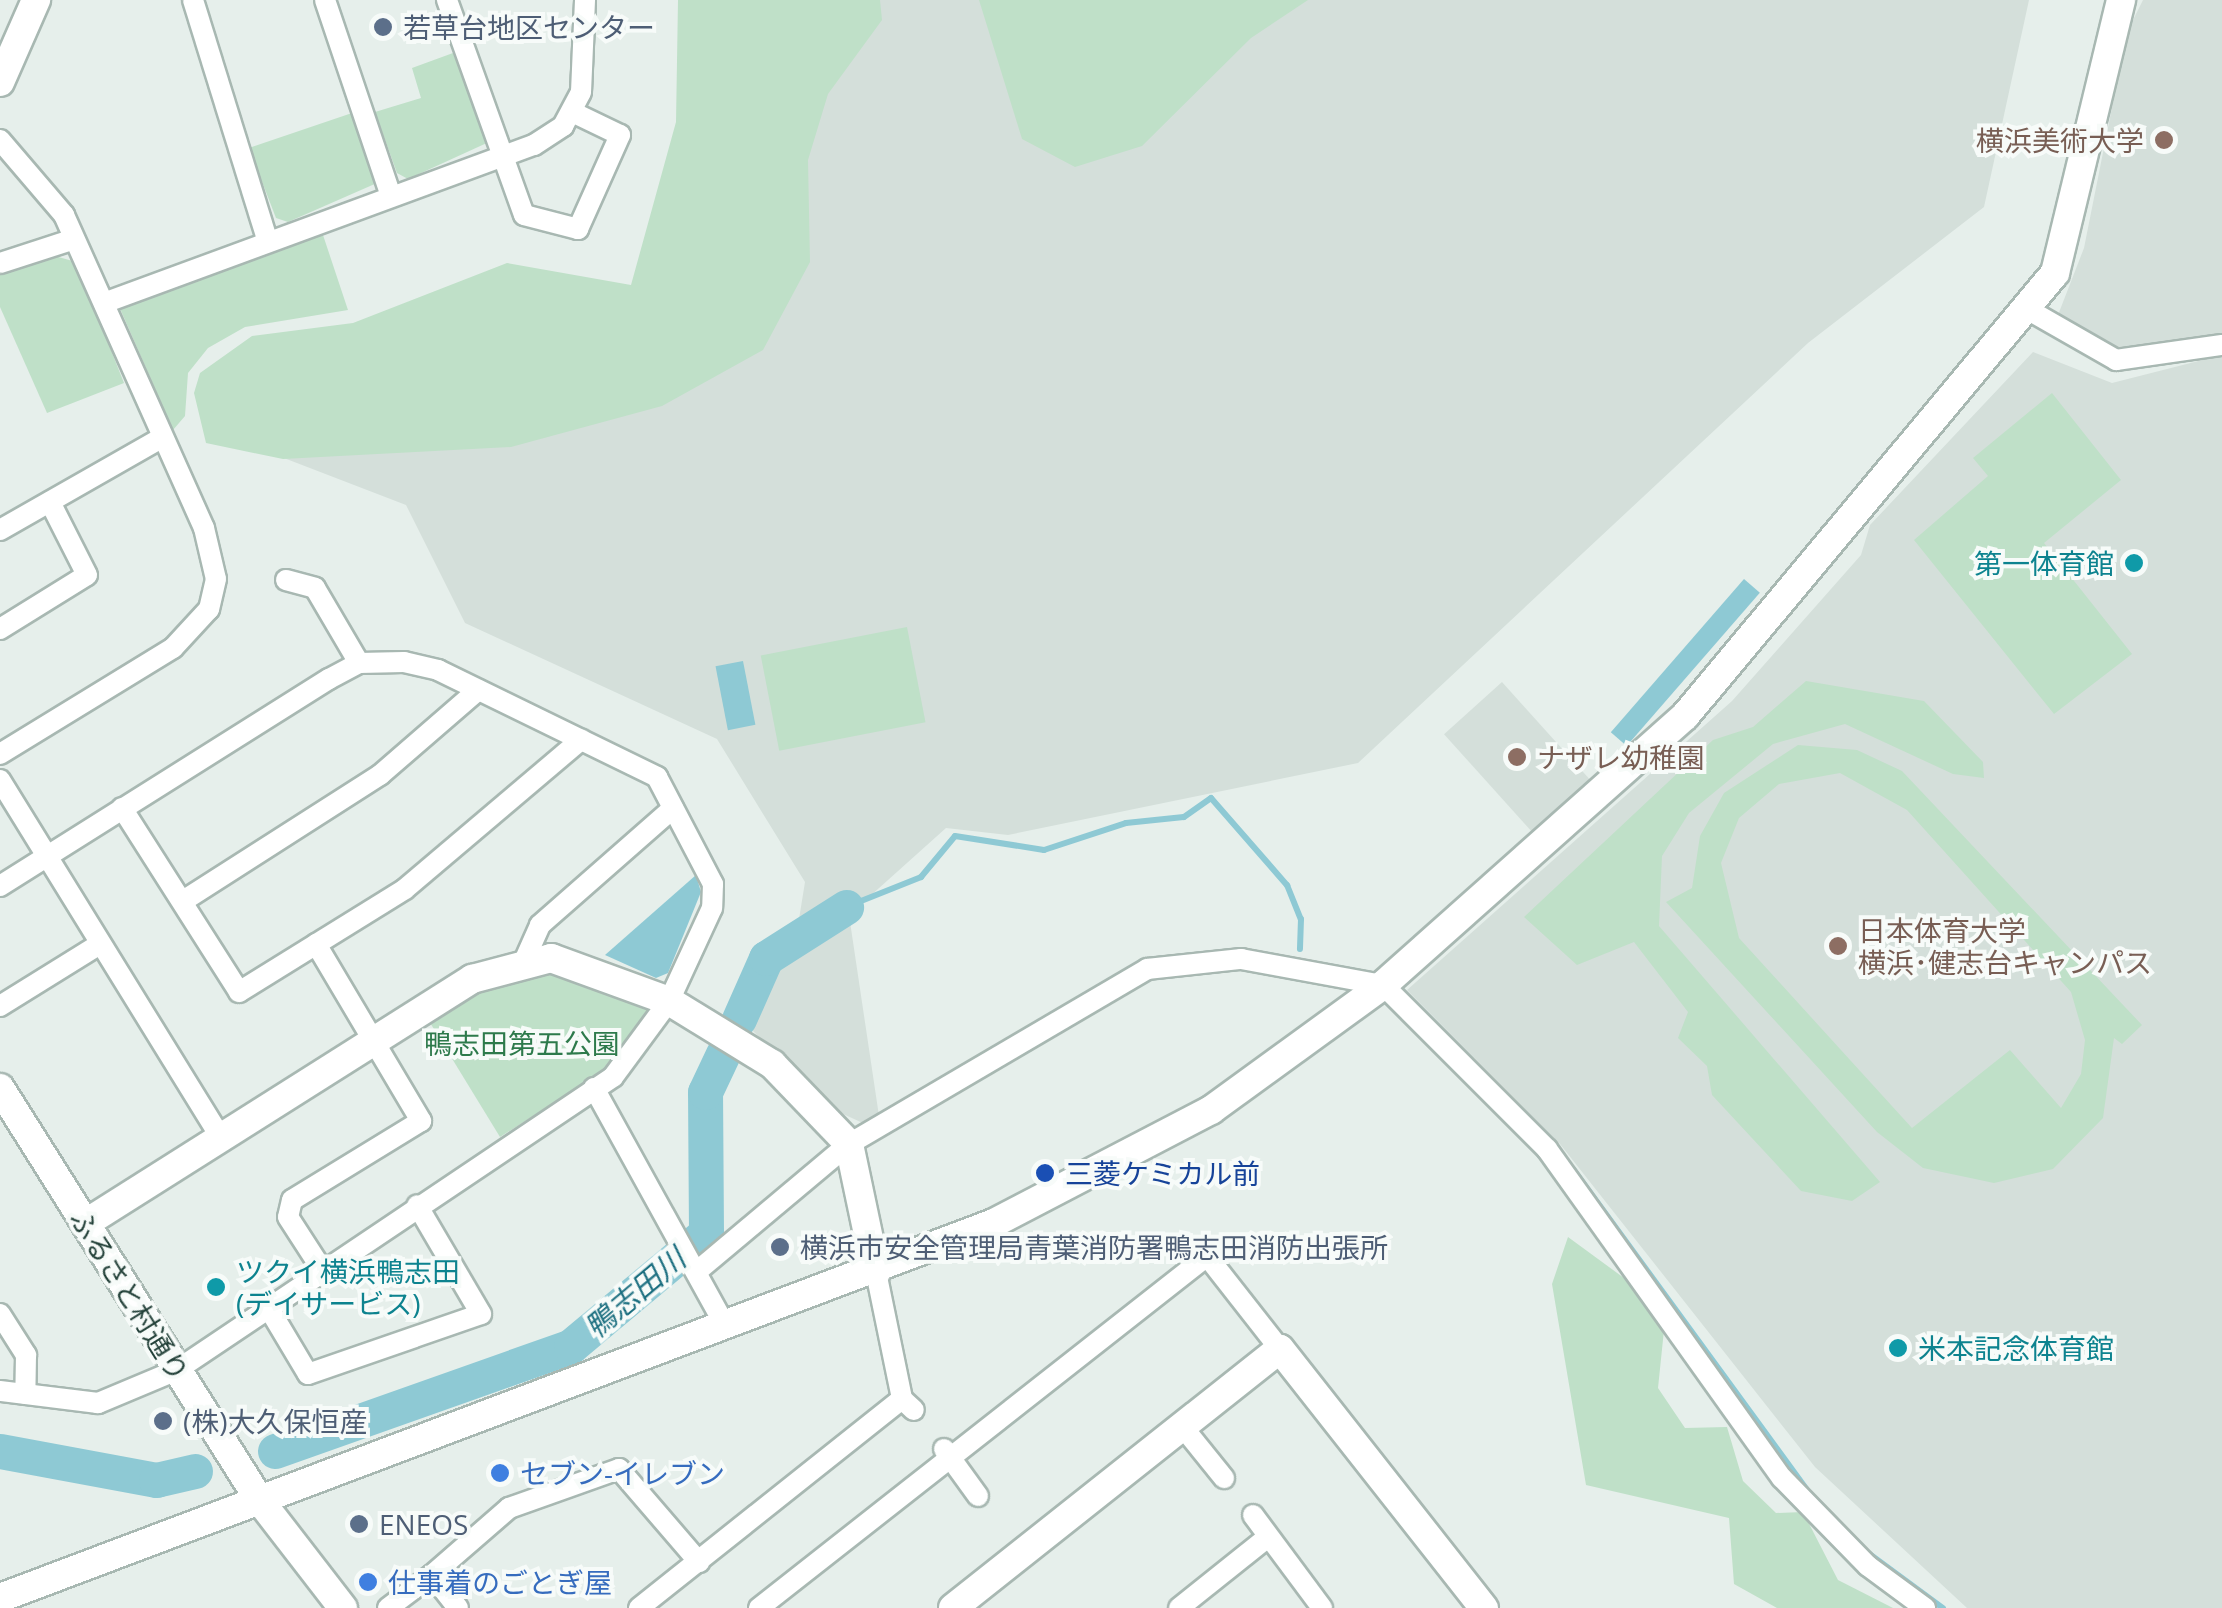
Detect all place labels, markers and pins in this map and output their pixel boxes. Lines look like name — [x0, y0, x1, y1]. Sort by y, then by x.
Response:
place label: 若草台地区センター — [403, 10, 655, 44]
marker: 若草台地区センター — [372, 16, 394, 38]
place label: 横浜美術大学 — [1976, 123, 2144, 157]
marker: 横浜美術大学 — [2153, 129, 2175, 151]
place label: 第一体育館 — [1974, 546, 2114, 580]
marker: 第一体育館 — [2123, 552, 2145, 574]
place label: ナザレ幼稚園 — [1537, 740, 1705, 774]
marker: ナザレ幼稚園 — [1506, 746, 1528, 768]
place label: 日本体育大学 横浜･健志台キャンパス — [1858, 913, 2152, 979]
marker: 日本体育大学 横浜･健志台キャンパス — [1827, 935, 1849, 957]
place label: 三菱ケミカル前 — [1065, 1156, 1261, 1190]
marker: 三菱ケミカル前 — [1034, 1162, 1056, 1184]
place label: 横浜市安全管理局青葉消防署鴨志田消防出張所 — [800, 1230, 1388, 1264]
marker: 横浜市安全管理局青葉消防署鴨志田消防出張所 — [769, 1236, 791, 1258]
place label: ツクイ横浜鴨志田 (デイサービス) — [236, 1254, 460, 1320]
marker: ツクイ横浜鴨志田 (デイサービス) — [205, 1276, 227, 1298]
place label: 米本記念体育館 — [1918, 1331, 2114, 1365]
marker: 米本記念体育館 — [1887, 1337, 1909, 1359]
place label: (株)大久保恒産 — [183, 1404, 368, 1438]
marker: (株)大久保恒産 — [152, 1410, 174, 1432]
place label: セブン-イレブン — [520, 1456, 725, 1490]
marker: セブン-イレブン — [489, 1462, 511, 1484]
place label: ENEOS — [379, 1507, 468, 1541]
marker: ENEOS — [348, 1513, 370, 1535]
place label: 仕事着のごとぎ屋 — [388, 1565, 612, 1599]
marker: 仕事着のごとぎ屋 — [357, 1571, 379, 1593]

